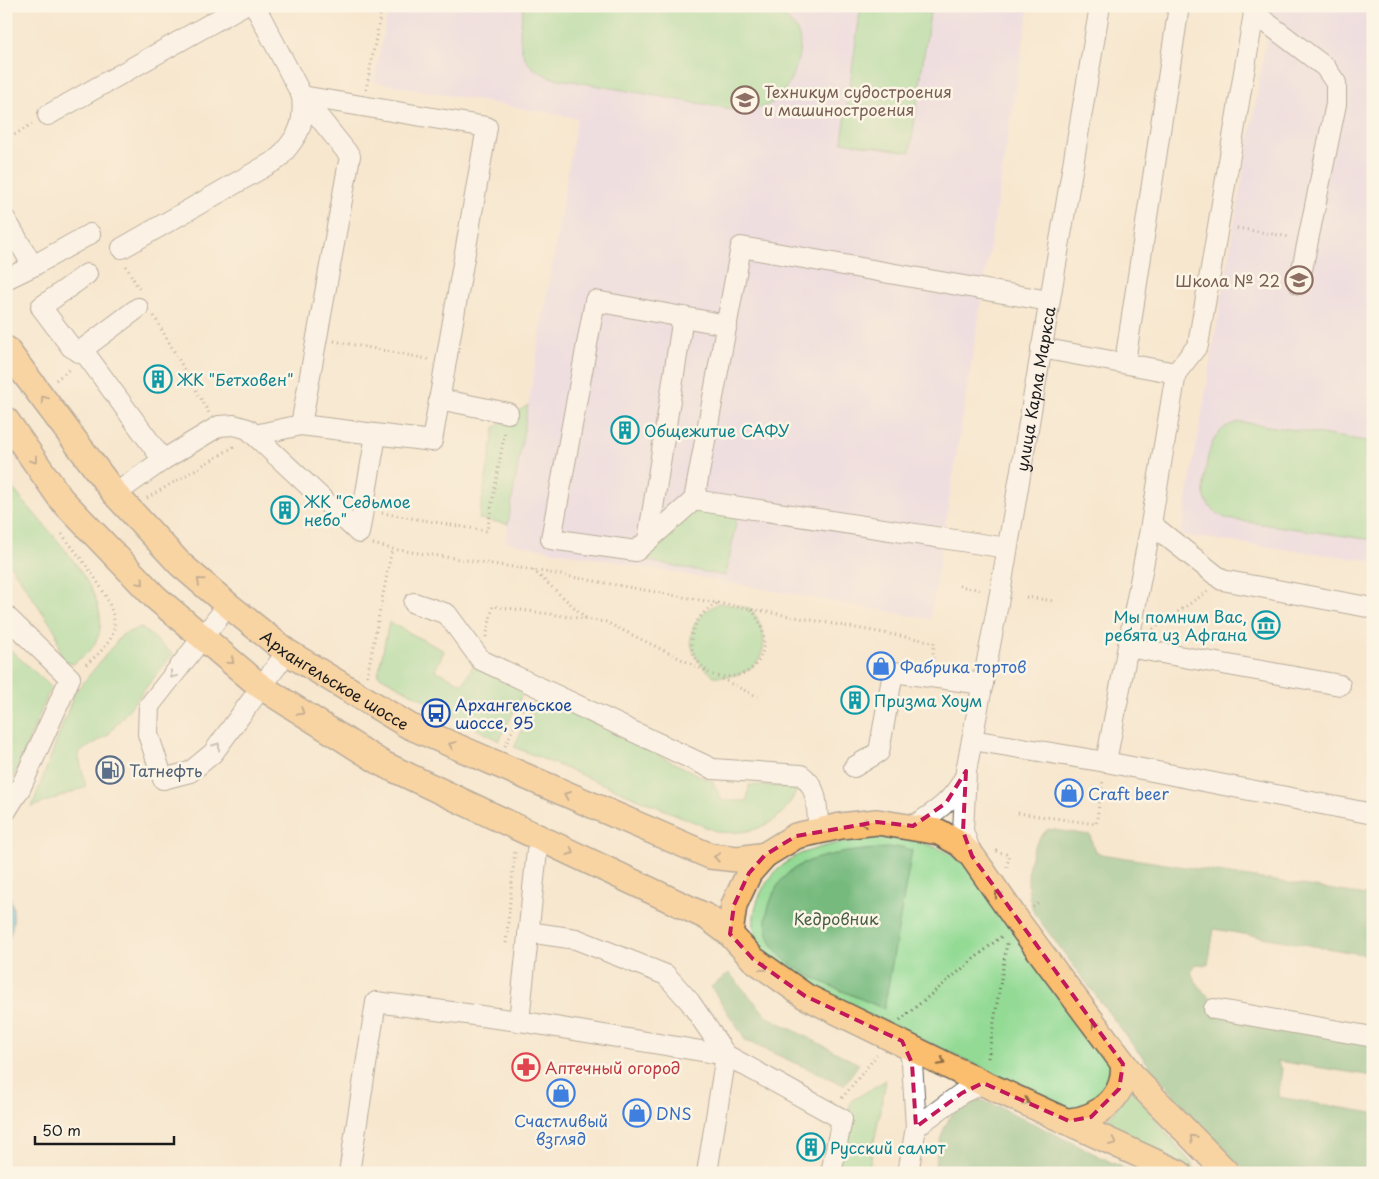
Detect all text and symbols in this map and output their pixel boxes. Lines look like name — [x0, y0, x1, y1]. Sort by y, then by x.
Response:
place label: Техникум судостроения и машиностроения — [764, 79, 952, 121]
school or university icon: Техникум судостроения и машиностроения — [730, 85, 760, 115]
school or university icon: Школа № 22 — [1284, 265, 1314, 295]
place label: Школа № 22 — [1175, 268, 1280, 292]
street label: улица Карла Маркса — [1009, 305, 1061, 473]
building icon: ЖК "Бетховен" — [143, 364, 173, 394]
place label: ЖК "Бетховен" — [176, 367, 294, 391]
one-way arrow — [41, 396, 49, 405]
building icon: Общежитие САФУ — [610, 415, 640, 445]
place label: Общежитие САФУ — [644, 418, 790, 442]
one-way arrow — [28, 454, 37, 464]
place label: ЖК "Седьмое небо" — [303, 489, 411, 531]
building icon: ЖК "Седьмое небо" — [270, 495, 300, 525]
one-way arrow — [135, 576, 144, 585]
one-way arrow — [196, 577, 205, 586]
place label: Мы помним Вас, ребята из Афгана — [1104, 604, 1247, 646]
museum icon: Мы помним Вас, ребята из Афгана — [1251, 610, 1281, 640]
street label: Архангельское шоссе — [256, 624, 414, 735]
shop icon: Фабрика тортов — [866, 651, 896, 681]
place label: Фабрика тортов — [900, 654, 1026, 678]
one-way arrow — [225, 655, 234, 663]
one-way arrow — [170, 669, 178, 678]
building icon: Призма Хоум — [840, 685, 870, 715]
place label: Призма Хоум — [874, 688, 982, 712]
place label: Архангельское шоссе, 95 — [455, 692, 572, 734]
bus stop icon: Архангельское шоссе, 95 — [421, 698, 451, 728]
one-way arrow — [296, 705, 305, 715]
one-way arrow — [448, 741, 457, 752]
one-way arrow — [211, 742, 220, 752]
fuel station icon: Татнефть — [95, 755, 125, 785]
place label: Татнефть — [129, 758, 203, 782]
shop icon: Craft beer — [1054, 778, 1084, 808]
place label: Craft beer — [1088, 781, 1169, 805]
one-way arrow — [563, 791, 572, 802]
one-way arrow — [860, 817, 868, 828]
one-way arrow — [566, 846, 575, 857]
one-way arrow — [713, 853, 721, 863]
one-way arrow — [995, 890, 1004, 900]
park label: Кедровник — [794, 906, 879, 930]
one-way arrow — [759, 963, 768, 972]
one-way arrow — [1093, 1021, 1101, 1030]
pharmacy icon: Аптечный огород — [511, 1052, 541, 1082]
place label: Аптечный огород — [545, 1055, 680, 1079]
one-way arrow — [937, 1056, 946, 1066]
shop icon: Счастливый взгляд — [546, 1078, 576, 1108]
one-way arrow — [1021, 1095, 1030, 1106]
shop icon: DNS — [622, 1098, 652, 1128]
place label: DNS — [656, 1101, 691, 1125]
place label: Счастливый взгляд — [514, 1108, 608, 1150]
scale bar — [35, 1114, 174, 1146]
text: 50 m — [42, 1118, 81, 1141]
building icon: Русский салют — [796, 1132, 826, 1162]
place label: Русский салют — [830, 1135, 946, 1159]
one-way arrow — [1190, 1135, 1199, 1144]
one-way arrow — [1108, 1136, 1117, 1146]

